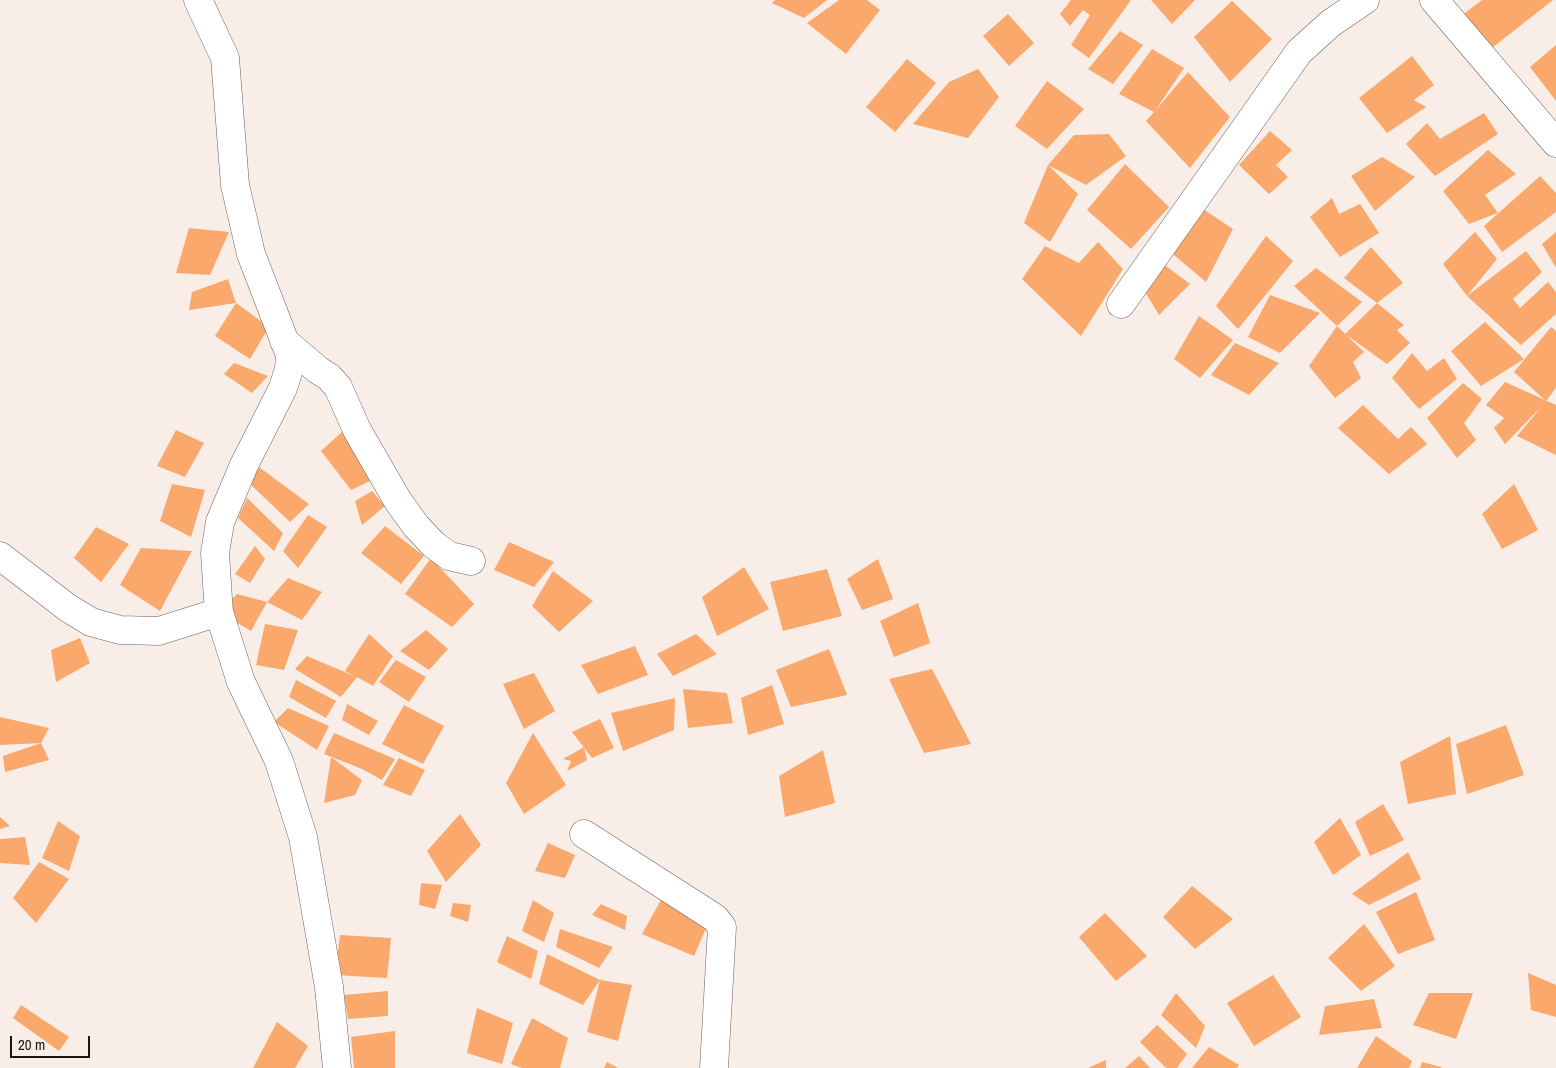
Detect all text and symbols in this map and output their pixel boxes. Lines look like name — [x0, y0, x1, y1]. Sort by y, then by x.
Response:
scale bar — [12, 1026, 92, 1058]
text: 20 m — [18, 1034, 45, 1055]

